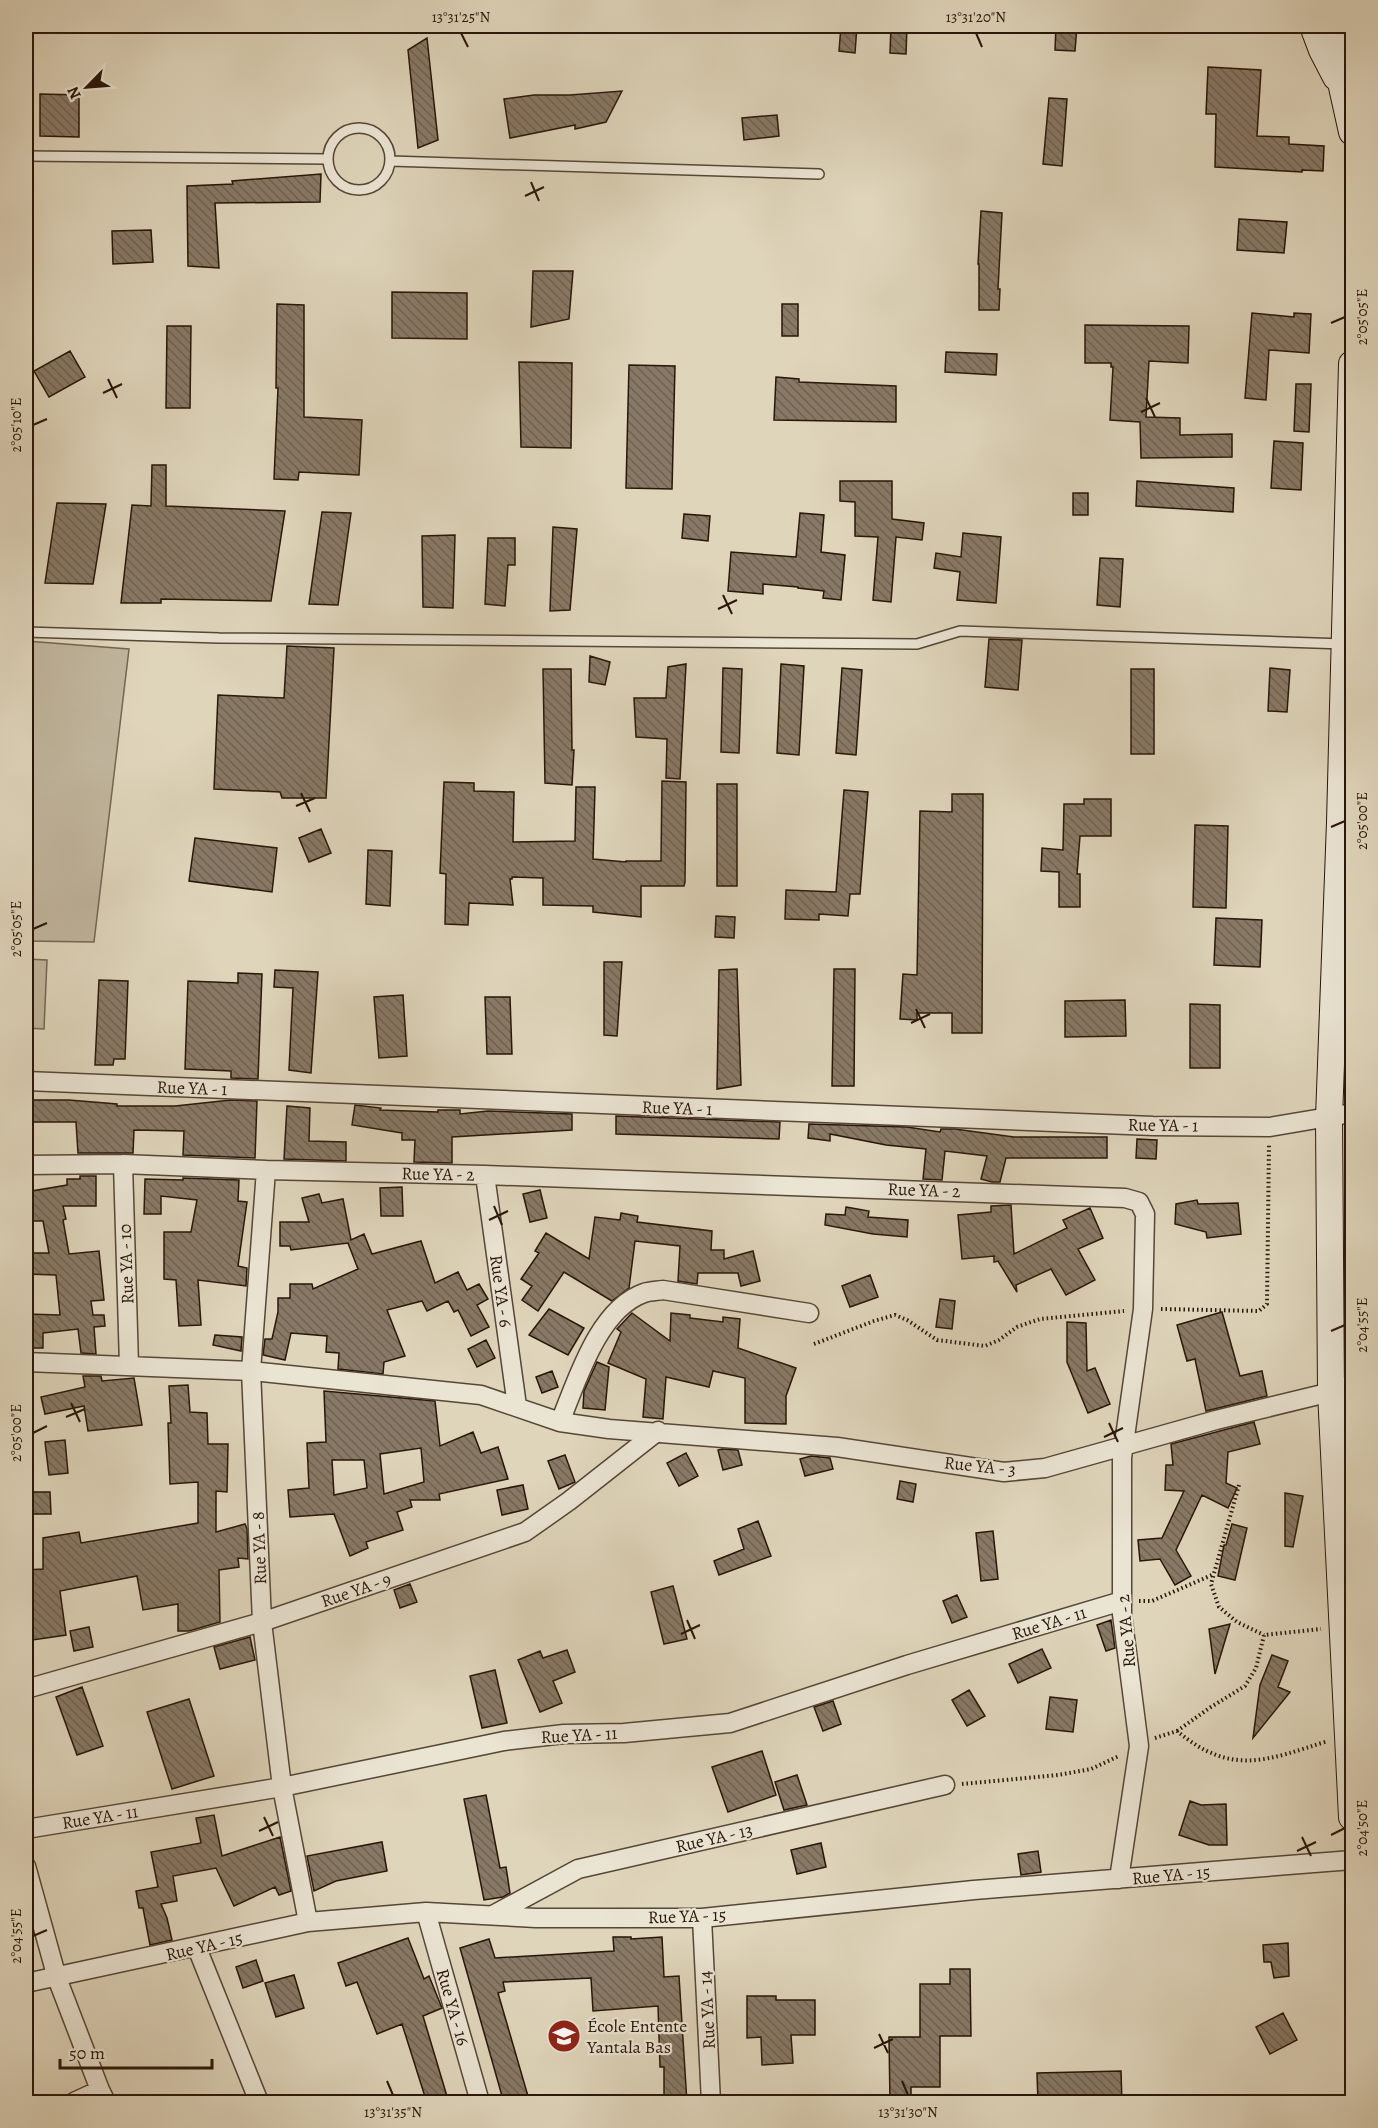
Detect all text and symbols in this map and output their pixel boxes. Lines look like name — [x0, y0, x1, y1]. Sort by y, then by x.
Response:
text: 13°31'25"N — [432, 7, 491, 27]
text: 13°31'20"N — [946, 7, 1006, 27]
north arrow — [57, 57, 117, 117]
text: N — [62, 83, 87, 103]
text: 2°05'05"E — [1352, 289, 1372, 345]
text: 2°05'10"E — [6, 397, 26, 453]
text: 2°05'00"E — [1352, 792, 1372, 850]
text: 2°05'05"E — [6, 901, 26, 957]
street label: Rue YA - 1 — [156, 1075, 228, 1101]
street label: Rue YA - 1 — [641, 1095, 713, 1121]
street label: Rue YA - 1 — [1127, 1112, 1199, 1138]
street label: Rue YA - 2 — [401, 1161, 475, 1187]
street label: Rue YA - 2 — [887, 1177, 961, 1203]
street label: Rue YA - 10 — [113, 1223, 139, 1305]
street label: Rue YA - 6 — [484, 1253, 518, 1329]
text: 2°04'55"E — [1352, 1297, 1372, 1353]
text: 2°05'00"E — [6, 1404, 26, 1462]
street label: Rue YA - 3 — [943, 1450, 1017, 1482]
street label: Rue YA - 8 — [246, 1511, 272, 1585]
street label: Rue YA - 9 — [318, 1567, 394, 1613]
street label: Rue YA - 2 — [1111, 1593, 1141, 1668]
street label: Rue YA - 11 — [1009, 1600, 1089, 1646]
street label: Rue YA - 11 — [540, 1721, 618, 1749]
street label: Rue YA - 11 — [60, 1799, 140, 1835]
text: 2°04'50"E — [1352, 1800, 1372, 1856]
street label: Rue YA - 13 — [673, 1818, 755, 1858]
street label: Rue YA - 15 — [1131, 1860, 1211, 1890]
street label: Rue YA - 15 — [647, 1903, 727, 1929]
text: 2°04'55"E — [6, 1908, 26, 1964]
street label: Rue YA - 15 — [163, 1925, 245, 1967]
street label: Rue YA - 16 — [431, 1966, 475, 2048]
street label: Rue YA - 14 — [693, 1970, 721, 2050]
place label: École Entente Yantala Bas — [586, 2014, 687, 2059]
school or university icon: École Entente Yantala Bas — [546, 2018, 582, 2054]
scale bar — [60, 2032, 212, 2070]
text: 50 m — [69, 2041, 105, 2065]
text: 13°31'35"N — [364, 2102, 422, 2122]
text: 13°31'30"N — [878, 2102, 938, 2122]

